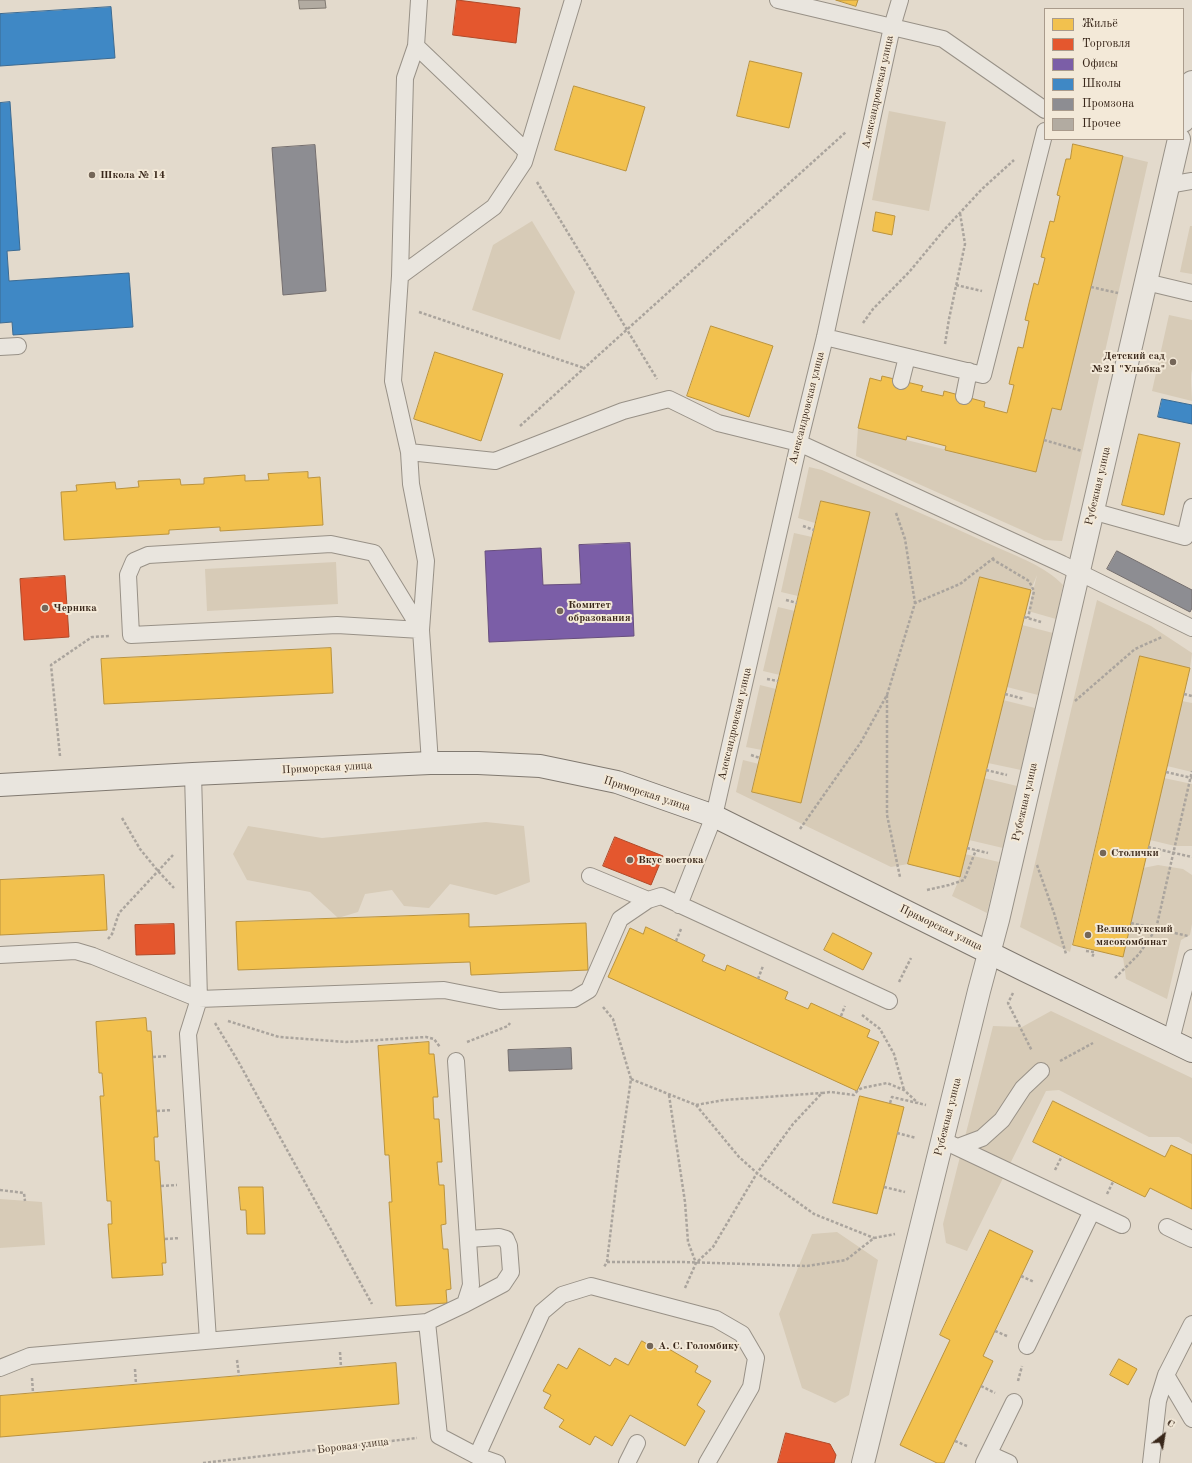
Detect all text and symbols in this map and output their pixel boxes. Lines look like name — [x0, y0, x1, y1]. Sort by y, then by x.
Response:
legend — [1044, 8, 1184, 140]
text: Жильё — [1082, 18, 1118, 30]
street label: Александровская улица — [860, 34, 896, 150]
text: Торговля — [1082, 38, 1131, 50]
text: Офисы — [1082, 58, 1118, 70]
text: Школы — [1082, 78, 1121, 90]
text: Промзона — [1082, 98, 1134, 110]
text: Прочее — [1082, 118, 1121, 130]
place label: Школа № 14 — [100, 168, 165, 182]
marker: Школа № 14 — [87, 170, 97, 180]
place label: Детский сад №21 "Улыбка" — [1092, 349, 1165, 375]
street label: Александровская улица — [787, 350, 827, 466]
marker: Детский сад №21 "Улыбка" — [1168, 357, 1178, 367]
street label: Рубежная улица — [1083, 445, 1113, 527]
place label: Комитет образования — [568, 598, 631, 624]
place label: Черника — [53, 601, 97, 615]
marker: Черника — [40, 603, 50, 613]
marker: Комитет образования — [555, 606, 565, 616]
street label: Александровская улица — [716, 666, 754, 782]
street label: Приморская улица — [281, 759, 373, 777]
street label: Рубежная улица — [1010, 761, 1040, 843]
street label: Приморская улица — [602, 774, 692, 814]
place label: Столички — [1111, 846, 1159, 860]
marker: Столички — [1098, 848, 1108, 858]
place label: Вкус востока — [638, 853, 704, 867]
marker: Вкус востока — [625, 855, 635, 865]
street label: Приморская улица — [897, 902, 985, 954]
place label: Великолукский мясокомбинат — [1096, 922, 1173, 948]
marker: Великолукский мясокомбинат — [1083, 930, 1093, 940]
street label: Рубежная улица — [932, 1077, 964, 1157]
place label: А. С. Голомбику — [658, 1339, 740, 1353]
marker: А. С. Голомбику — [645, 1341, 655, 1351]
north arrow — [1144, 1415, 1184, 1455]
text: С — [1164, 1418, 1176, 1431]
street label: Боровая улица — [316, 1435, 390, 1457]

